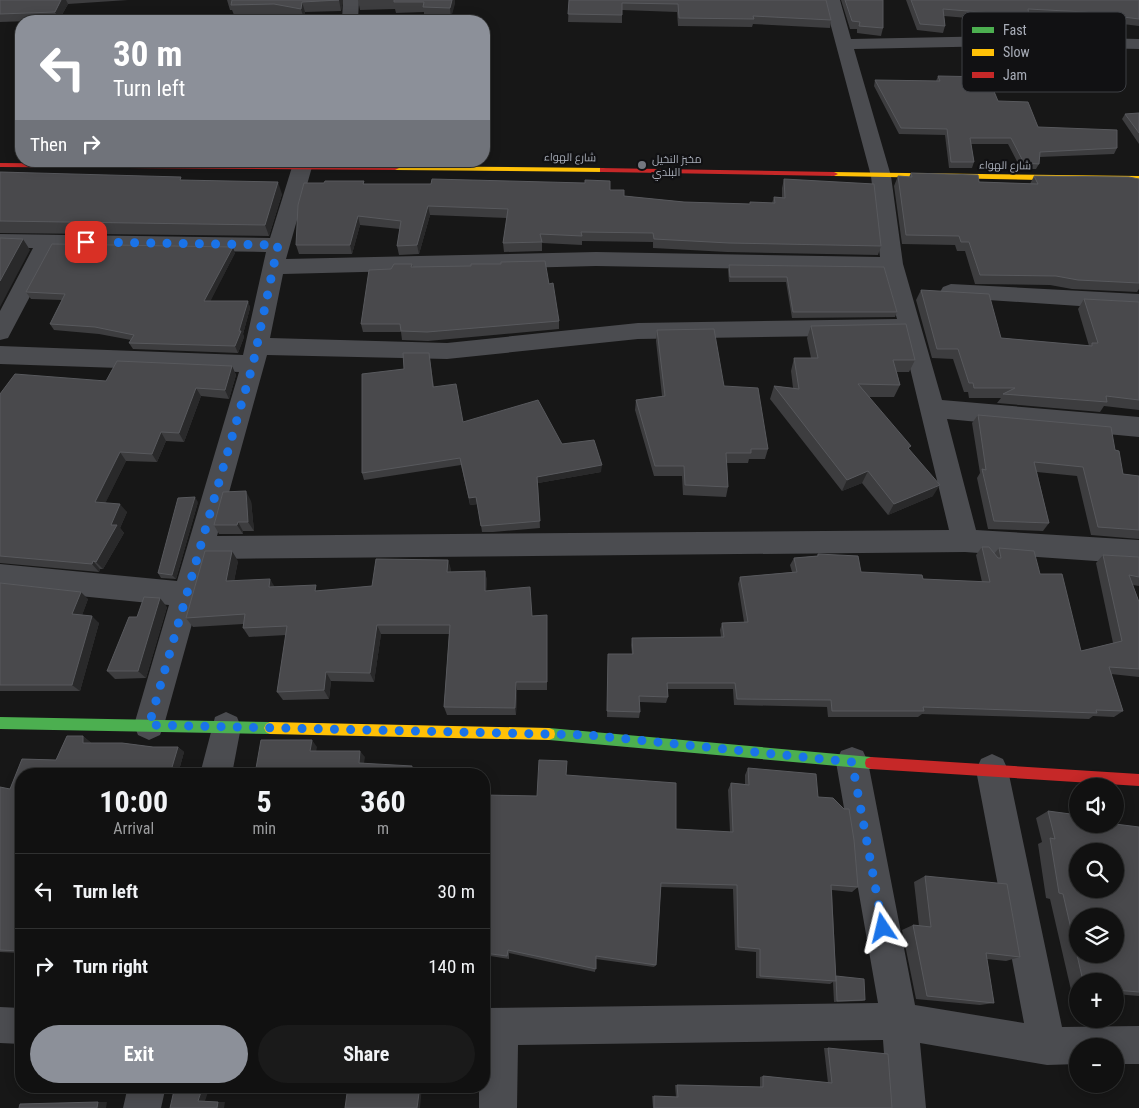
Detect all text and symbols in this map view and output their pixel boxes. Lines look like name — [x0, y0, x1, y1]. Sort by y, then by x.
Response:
legend — [962, 12, 1126, 92]
text: Fast — [1003, 22, 1027, 38]
text: 30 m — [113, 34, 182, 75]
icon: left — [30, 35, 95, 100]
text: Slow — [1003, 44, 1030, 60]
text: Jam — [1003, 67, 1027, 83]
text: Turn left — [113, 76, 185, 101]
icon: right — [77, 130, 105, 158]
text: Then — [30, 133, 67, 156]
street label: شارع الهواء — [544, 151, 596, 165]
place label: مخبز النخيل البلدي — [652, 153, 702, 181]
marker: مخبز النخيل البلدي — [636, 159, 648, 171]
street label: شارع الهواء — [979, 159, 1031, 173]
pin — [65, 221, 107, 263]
icon: arrive — [72, 228, 100, 256]
map controls — [1069, 778, 1124, 1093]
button: sound — [1069, 778, 1124, 833]
text: 10:00 — [99, 784, 168, 819]
text: 5 — [257, 784, 272, 819]
text: 360 — [360, 784, 406, 819]
text: Arrival — [113, 819, 154, 838]
text: min — [252, 819, 276, 838]
text: m — [377, 819, 389, 838]
button: search — [1069, 843, 1124, 898]
icon: left — [30, 877, 58, 905]
text: Turn left — [73, 880, 138, 903]
text: 30 m — [438, 880, 475, 903]
position arrow — [856, 901, 908, 953]
button: layers — [1069, 908, 1124, 963]
icon: right — [30, 952, 58, 980]
text: Turn right — [73, 955, 148, 978]
text: 140 m — [428, 955, 475, 978]
button: + — [1069, 973, 1124, 1028]
button: Exit — [30, 1025, 248, 1083]
button: Share — [258, 1025, 475, 1083]
button: − — [1069, 1038, 1124, 1093]

